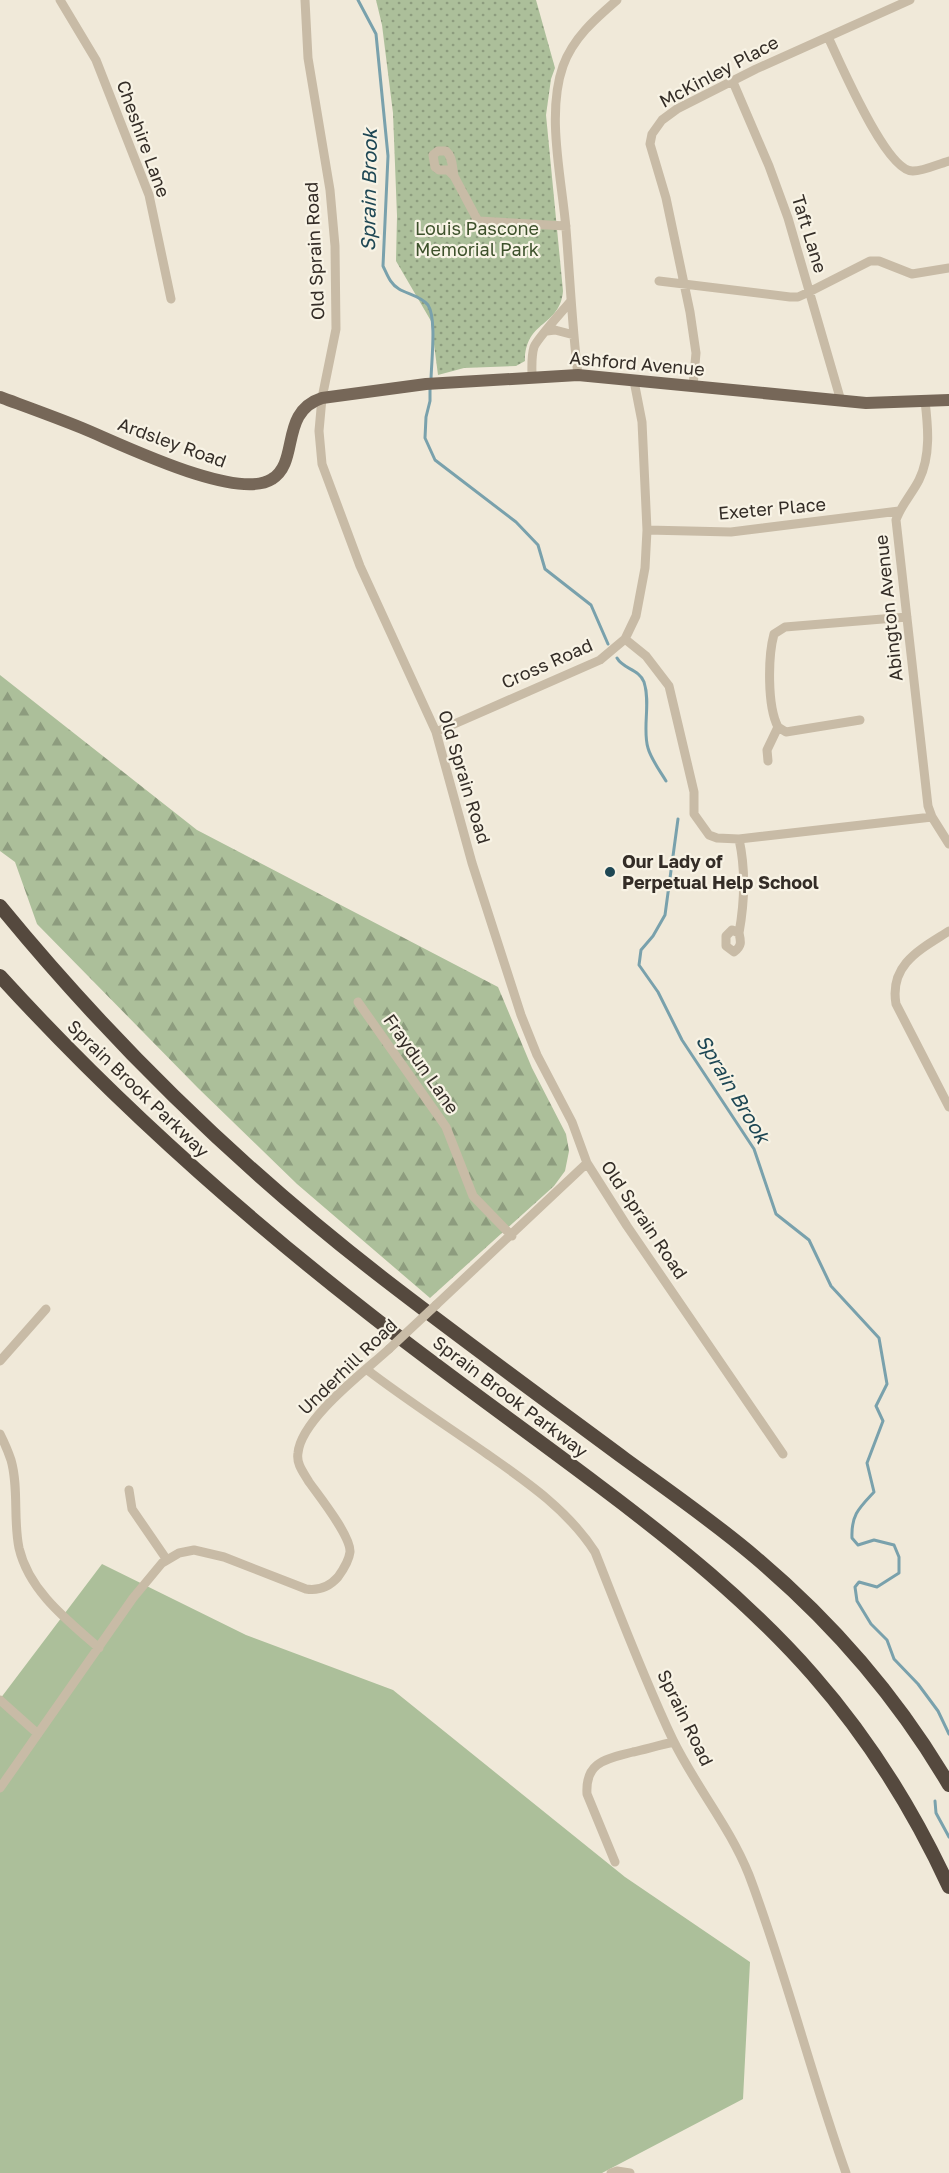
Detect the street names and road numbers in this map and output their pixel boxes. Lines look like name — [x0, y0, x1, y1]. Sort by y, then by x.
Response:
street label: McKinley Place — [655, 30, 782, 112]
street label: Cheshire Lane — [113, 77, 175, 200]
street label: Old Sprain Road — [299, 181, 329, 321]
street label: Taft Lane — [788, 192, 832, 275]
street label: Ashford Avenue — [569, 346, 706, 380]
street label: Ardsley Road — [115, 412, 230, 472]
street label: Exeter Place — [717, 492, 827, 524]
street label: Abington Avenue — [869, 534, 907, 682]
street label: Cross Road — [498, 633, 596, 693]
street label: Old Sprain Road — [434, 707, 496, 846]
street label: Fraydun Lane — [379, 1009, 464, 1118]
street label: Sprain Brook Parkway — [63, 1015, 214, 1162]
street label: Old Sprain Road — [597, 1156, 693, 1283]
street label: Underhill Road — [293, 1314, 401, 1419]
street label: Sprain Brook Parkway — [429, 1331, 592, 1462]
street label: Sprain Road — [653, 1666, 719, 1769]

